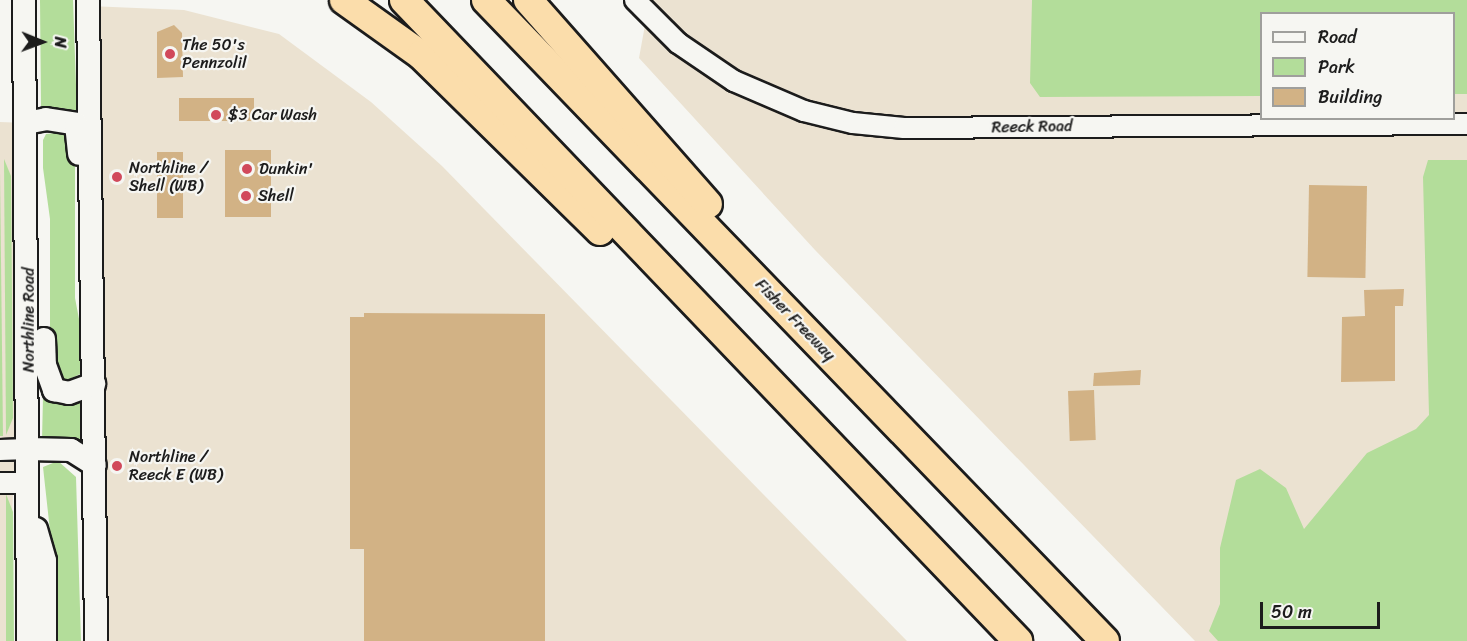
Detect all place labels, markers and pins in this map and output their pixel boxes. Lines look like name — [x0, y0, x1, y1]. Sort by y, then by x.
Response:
place label: The 50's Pennzolil — [182, 35, 246, 73]
marker: The 50's Pennzolil — [163, 47, 177, 61]
place label: $3 Car Wash — [228, 105, 317, 125]
marker: $3 Car Wash — [209, 108, 223, 122]
place label: Northline / Shell (WB) — [129, 158, 208, 196]
place label: Dunkin' — [259, 159, 313, 179]
marker: Dunkin' — [240, 162, 254, 176]
marker: Northline / Shell (WB) — [110, 170, 124, 184]
place label: Shell — [258, 186, 294, 206]
marker: Shell — [239, 189, 253, 203]
place label: Northline / Reeck E (WB) — [129, 447, 223, 485]
marker: Northline / Reeck E (WB) — [110, 459, 124, 473]

